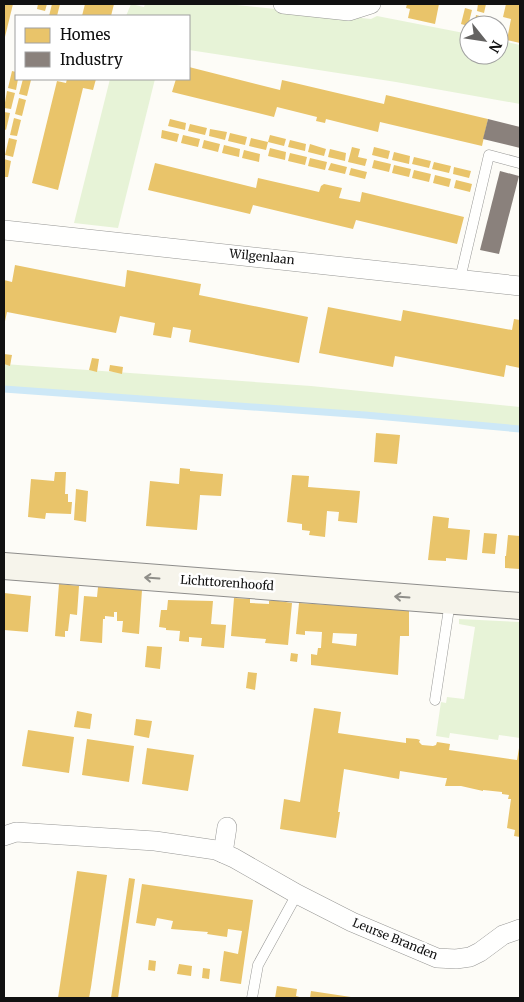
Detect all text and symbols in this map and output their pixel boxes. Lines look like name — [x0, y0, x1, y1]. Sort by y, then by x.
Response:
legend — [15, 15, 190, 80]
north arrow — [459, 15, 509, 65]
text: Homes — [60, 25, 111, 44]
text: N — [485, 37, 506, 56]
text: Industry — [60, 50, 123, 69]
street label: Wilgenlaan — [228, 246, 295, 267]
street label: Lichttorenhoofd — [180, 572, 274, 593]
one-way arrow — [145, 573, 161, 582]
one-way arrow — [394, 592, 410, 602]
street label: Leurse Branden — [350, 915, 440, 963]

